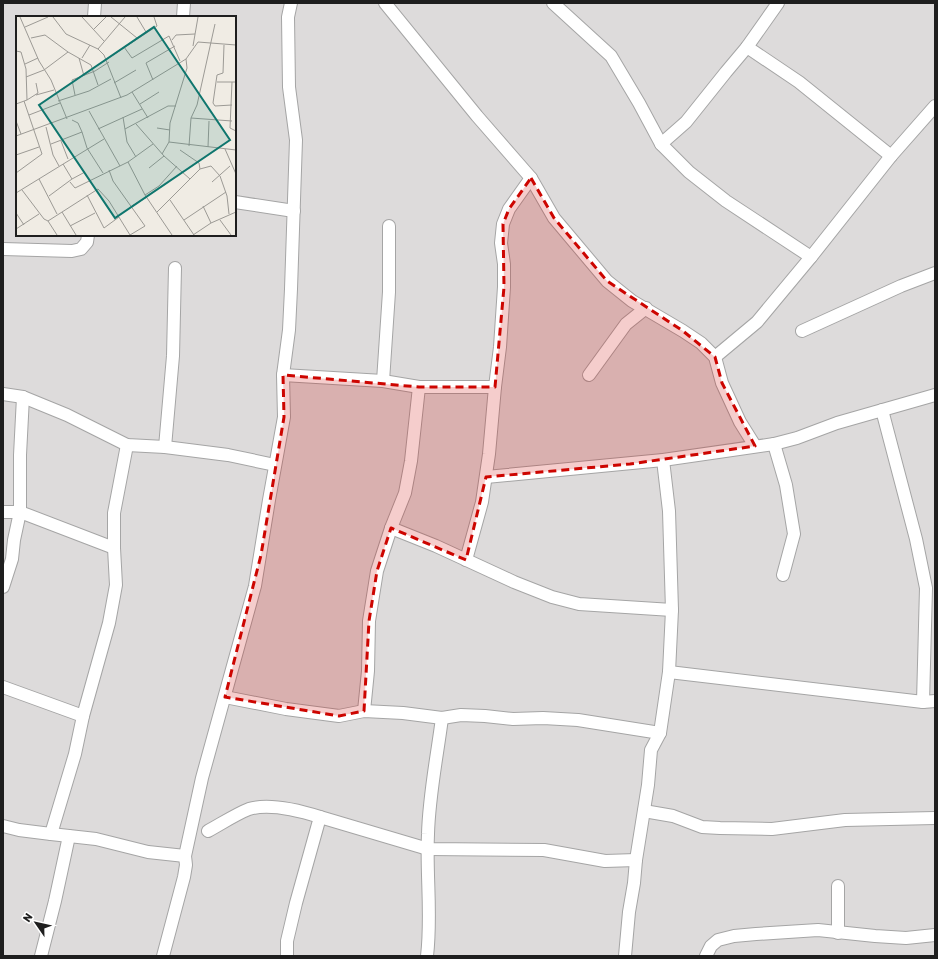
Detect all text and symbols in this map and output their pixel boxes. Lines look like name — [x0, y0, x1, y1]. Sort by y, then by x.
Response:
inset map — [16, 16, 236, 236]
north arrow — [16, 903, 56, 943]
text: N — [21, 911, 36, 925]

